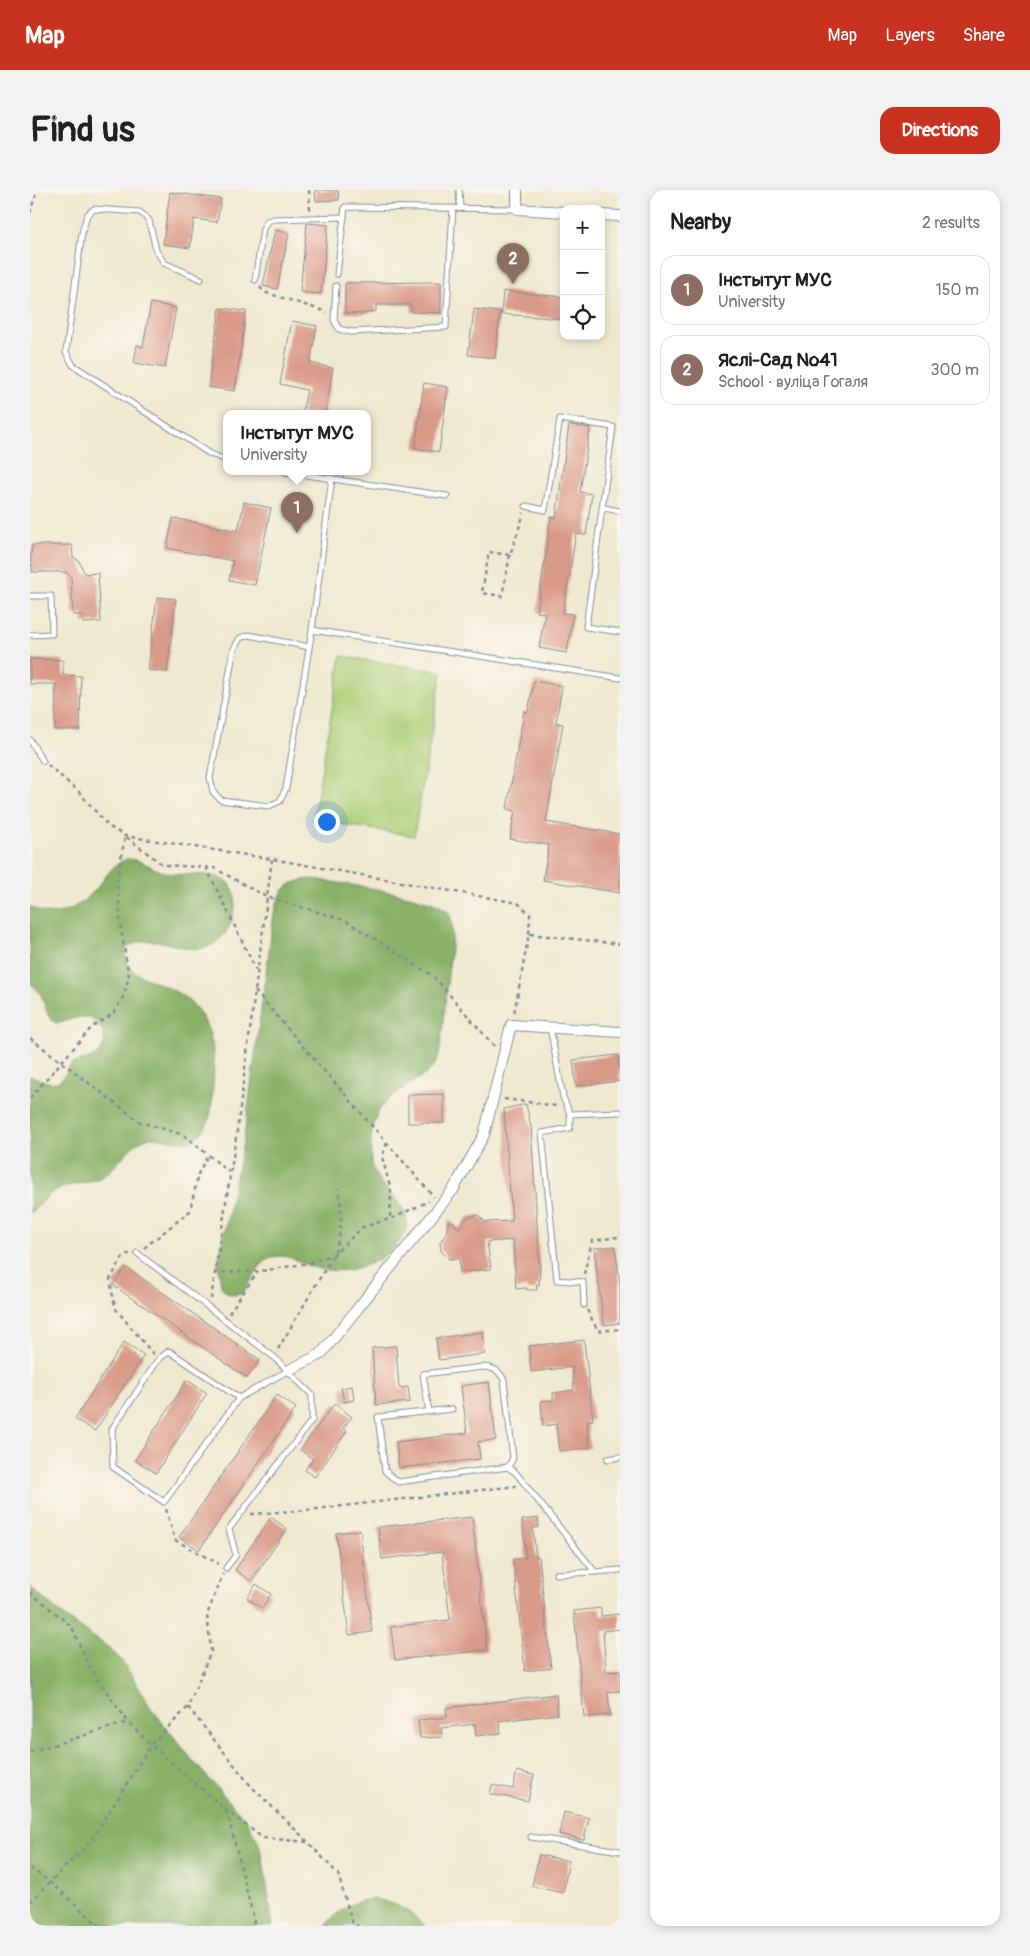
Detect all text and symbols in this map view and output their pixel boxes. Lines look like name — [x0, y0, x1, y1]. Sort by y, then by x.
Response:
text: Map — [25, 21, 65, 50]
text: Map — [828, 24, 857, 47]
text: Layers — [885, 24, 935, 47]
text: Share — [963, 24, 1005, 47]
button: Directions — [880, 107, 1000, 154]
text: Find us — [30, 108, 135, 152]
map controls — [560, 205, 605, 340]
button: + — [560, 205, 605, 250]
text: Nearby — [670, 209, 731, 236]
text: 2 results — [922, 213, 980, 233]
pin: 2 — [497, 243, 529, 284]
button: − — [560, 250, 605, 295]
text: Інстытут МУС — [718, 268, 832, 292]
text: 1 — [684, 280, 690, 300]
text: 150 m — [935, 280, 979, 300]
text: University — [718, 292, 785, 312]
button: locate — [560, 295, 605, 340]
text: Яслі-Сад №41 — [718, 348, 838, 372]
text: 2 — [683, 360, 691, 380]
text: 300 m — [931, 360, 979, 380]
text: School · вуліца Гогаля — [718, 372, 868, 392]
popup — [223, 410, 371, 475]
text: Інстытут МУС — [240, 421, 354, 445]
text: University — [240, 445, 307, 465]
pin: 1 — [281, 492, 313, 533]
your location — [314, 809, 340, 835]

